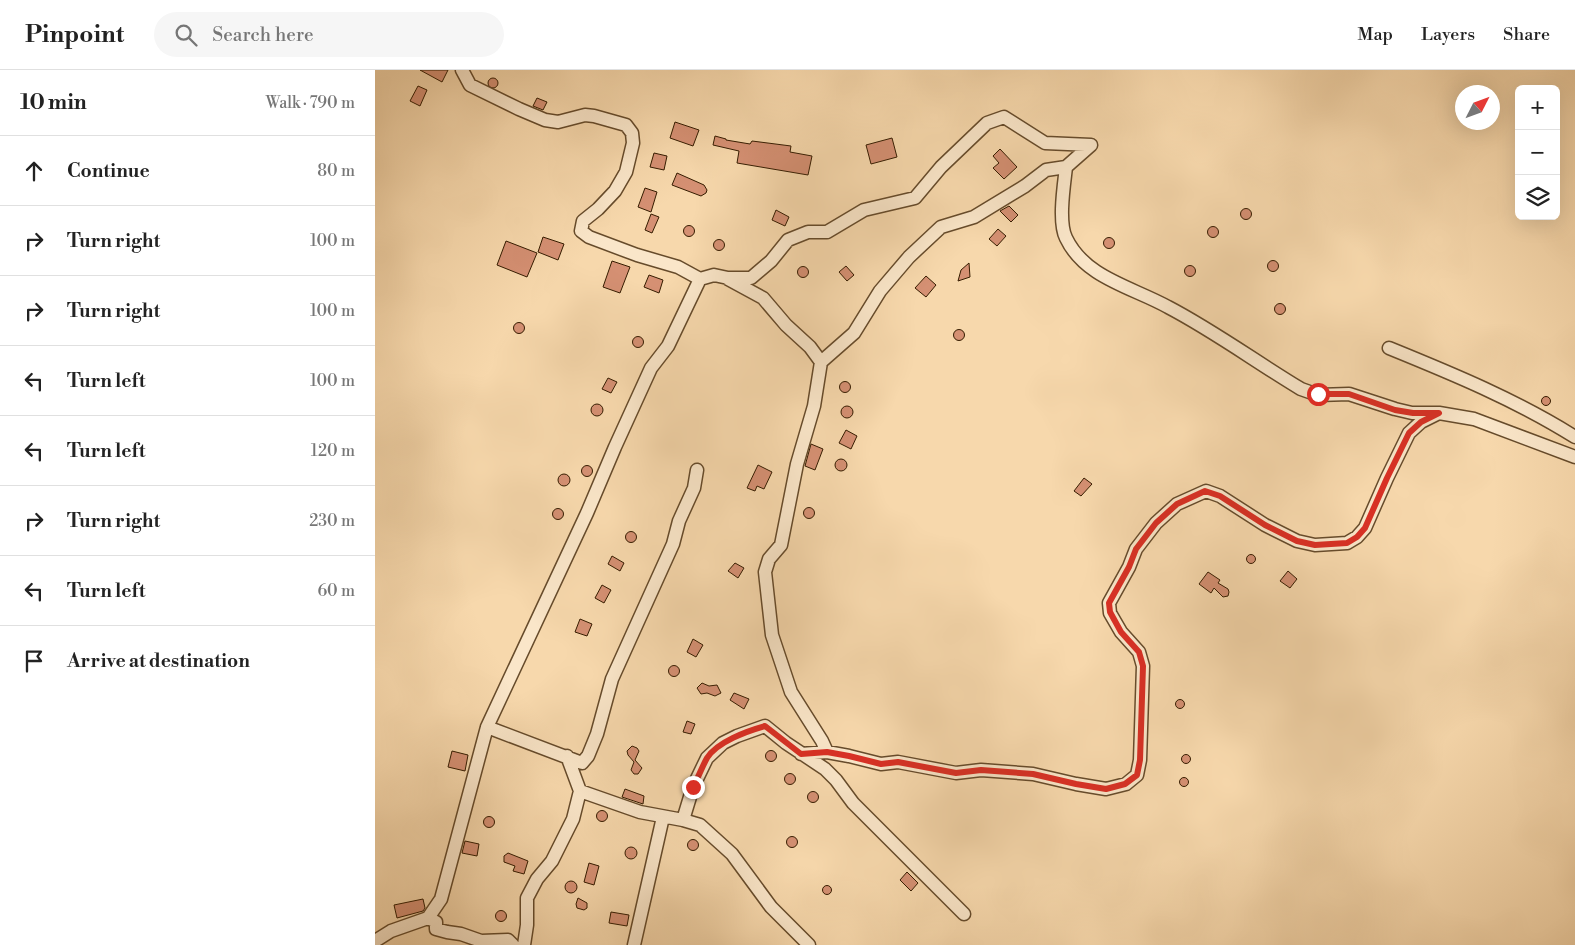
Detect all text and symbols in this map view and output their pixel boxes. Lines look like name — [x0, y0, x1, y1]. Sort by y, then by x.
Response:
search box — [154, 12, 504, 57]
text: Pinpoint — [25, 20, 124, 50]
icon: search — [172, 21, 200, 49]
text: Search here — [212, 23, 314, 47]
text: Map — [1358, 23, 1393, 46]
text: Layers — [1421, 23, 1475, 46]
text: Share — [1503, 23, 1550, 46]
north arrow — [1455, 85, 1500, 130]
map controls — [1515, 85, 1560, 220]
button: + — [1515, 85, 1560, 130]
text: 10 min — [20, 90, 87, 116]
text: Walk · 790 m — [266, 93, 355, 113]
button: − — [1515, 130, 1560, 175]
icon: ahead — [20, 157, 48, 185]
text: Continue — [67, 159, 150, 183]
text: 80 m — [317, 161, 355, 181]
button: layers — [1515, 175, 1560, 220]
icon: right — [20, 227, 48, 255]
text: Turn right — [67, 229, 160, 253]
text: 100 m — [310, 231, 355, 251]
icon: right — [20, 297, 48, 325]
text: Turn right — [67, 299, 160, 323]
text: 100 m — [310, 301, 355, 321]
icon: left — [20, 367, 48, 395]
text: Turn left — [67, 369, 146, 393]
text: 100 m — [310, 371, 355, 391]
route start — [1307, 383, 1330, 406]
icon: left — [20, 437, 48, 465]
text: Turn left — [67, 439, 146, 463]
text: 120 m — [311, 441, 355, 461]
icon: right — [20, 507, 48, 535]
text: Turn right — [67, 509, 160, 533]
text: 230 m — [309, 511, 355, 531]
icon: left — [20, 577, 48, 605]
text: Turn left — [67, 579, 146, 603]
text: 60 m — [317, 581, 355, 601]
icon: arrive — [20, 647, 48, 675]
text: Arrive at destination — [67, 649, 250, 673]
route end — [682, 776, 705, 799]

